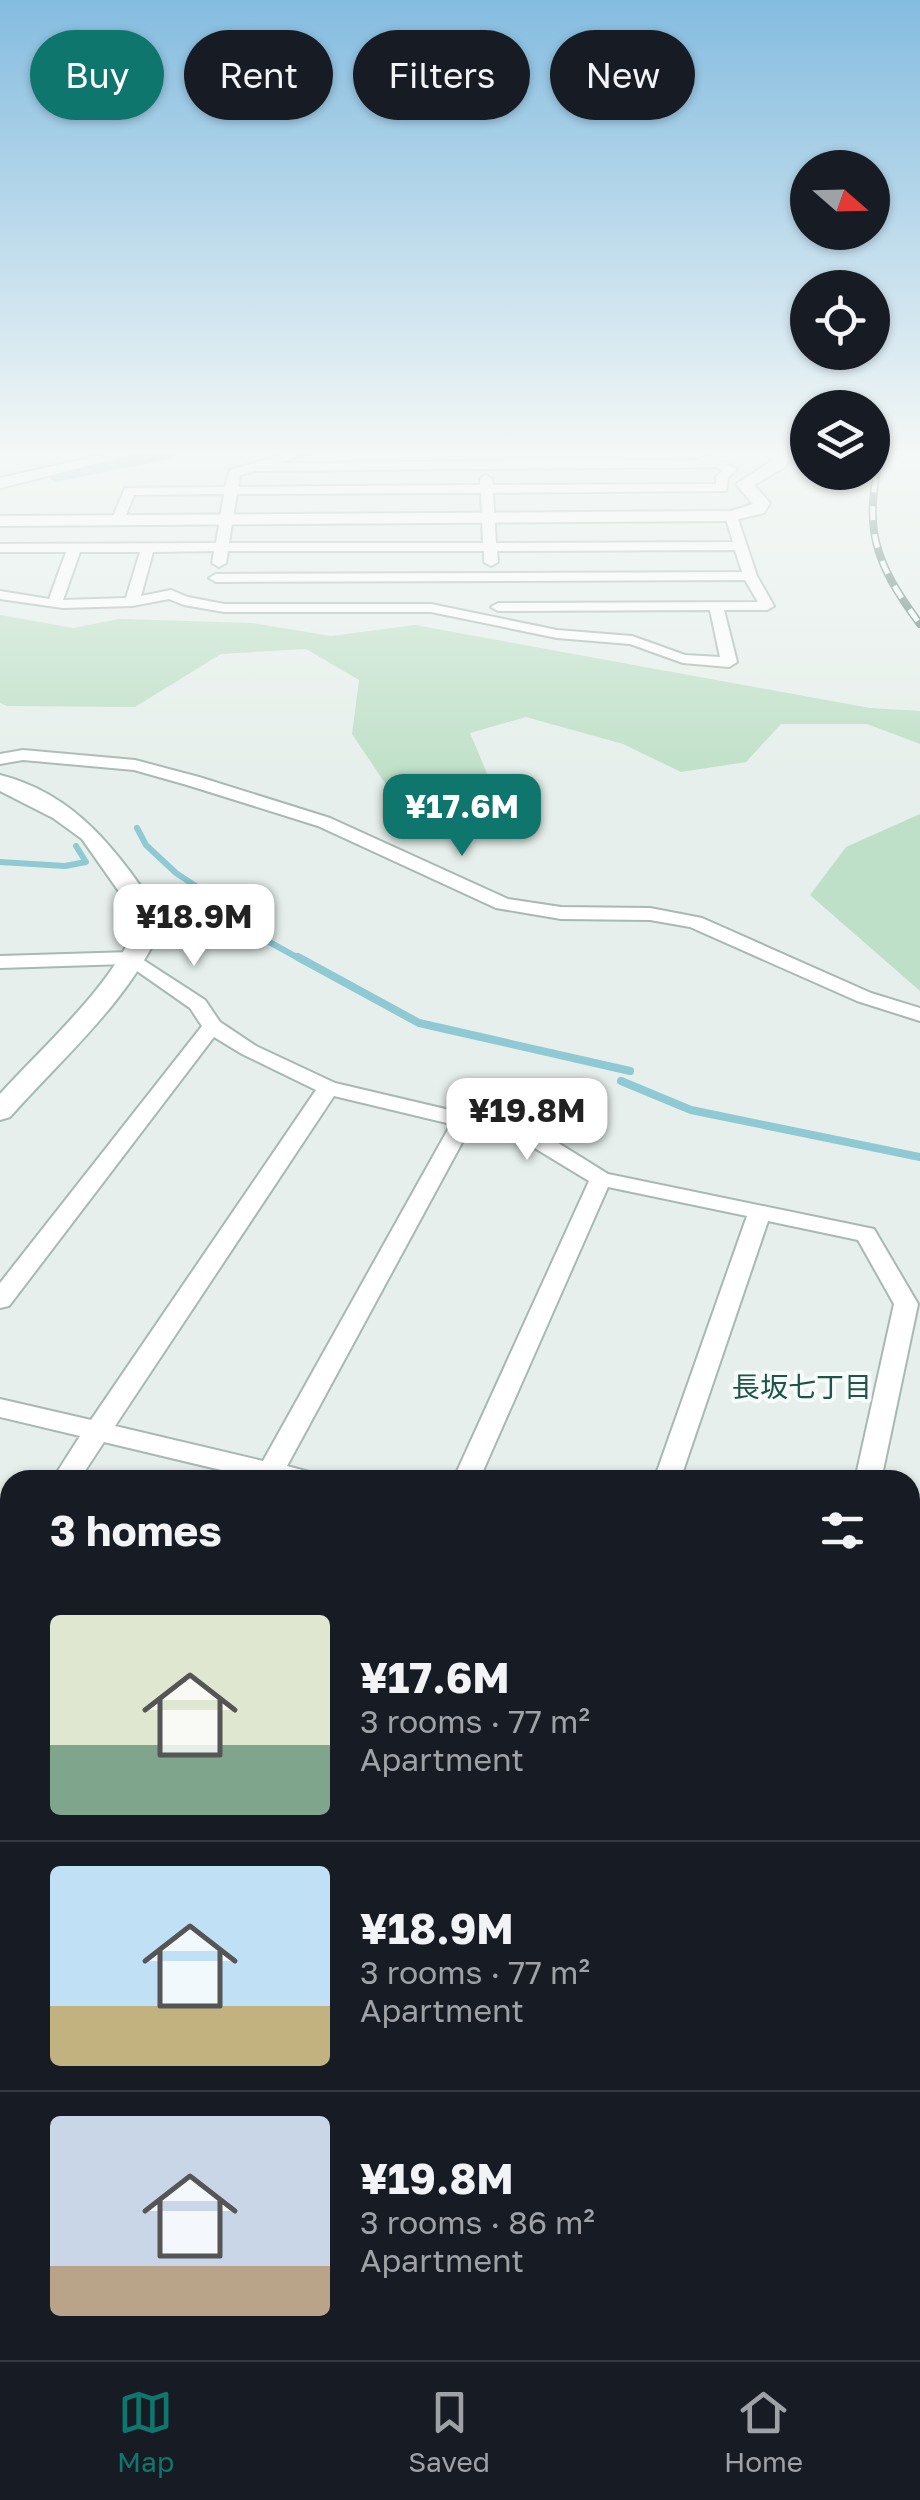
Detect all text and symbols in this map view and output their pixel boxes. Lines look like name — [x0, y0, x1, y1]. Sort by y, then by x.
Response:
chip: Buy — [30, 30, 164, 120]
chip: Rent — [184, 30, 333, 120]
chip: Filters — [353, 30, 530, 120]
chip: New — [550, 30, 695, 120]
north arrow — [790, 150, 890, 250]
map controls — [790, 150, 890, 490]
button: locate — [790, 270, 890, 370]
button: layers — [790, 390, 890, 490]
pin: ¥17.6M — [381, 774, 543, 859]
text: ¥17.6M — [405, 787, 519, 825]
pin: ¥18.9M — [113, 884, 275, 969]
text: ¥18.9M — [135, 897, 253, 935]
pin: ¥19.8M — [446, 1078, 608, 1163]
text: ¥19.8M — [468, 1091, 586, 1129]
district label: 長坂七丁目 — [732, 1370, 872, 1403]
icon: filters — [815, 1503, 870, 1558]
text: 3 homes — [50, 1505, 222, 1555]
text: ¥17.6M — [360, 1652, 510, 1702]
icon: home — [130, 1655, 250, 1775]
text: 3 rooms · 77 m² — [360, 1702, 590, 1740]
text: Apartment — [360, 1740, 524, 1778]
text: ¥18.9M — [360, 1903, 514, 1953]
icon: home — [130, 1906, 250, 2026]
text: 3 rooms · 77 m² — [360, 1953, 590, 1991]
text: Apartment — [360, 1991, 524, 2029]
text: ¥19.8M — [360, 2153, 514, 2203]
icon: home — [130, 2156, 250, 2276]
text: 3 rooms · 86 m² — [360, 2203, 595, 2241]
text: Apartment — [360, 2241, 524, 2279]
tab: Map — [117, 2385, 174, 2478]
tab: Saved — [408, 2385, 490, 2478]
tab: Home — [724, 2385, 803, 2478]

